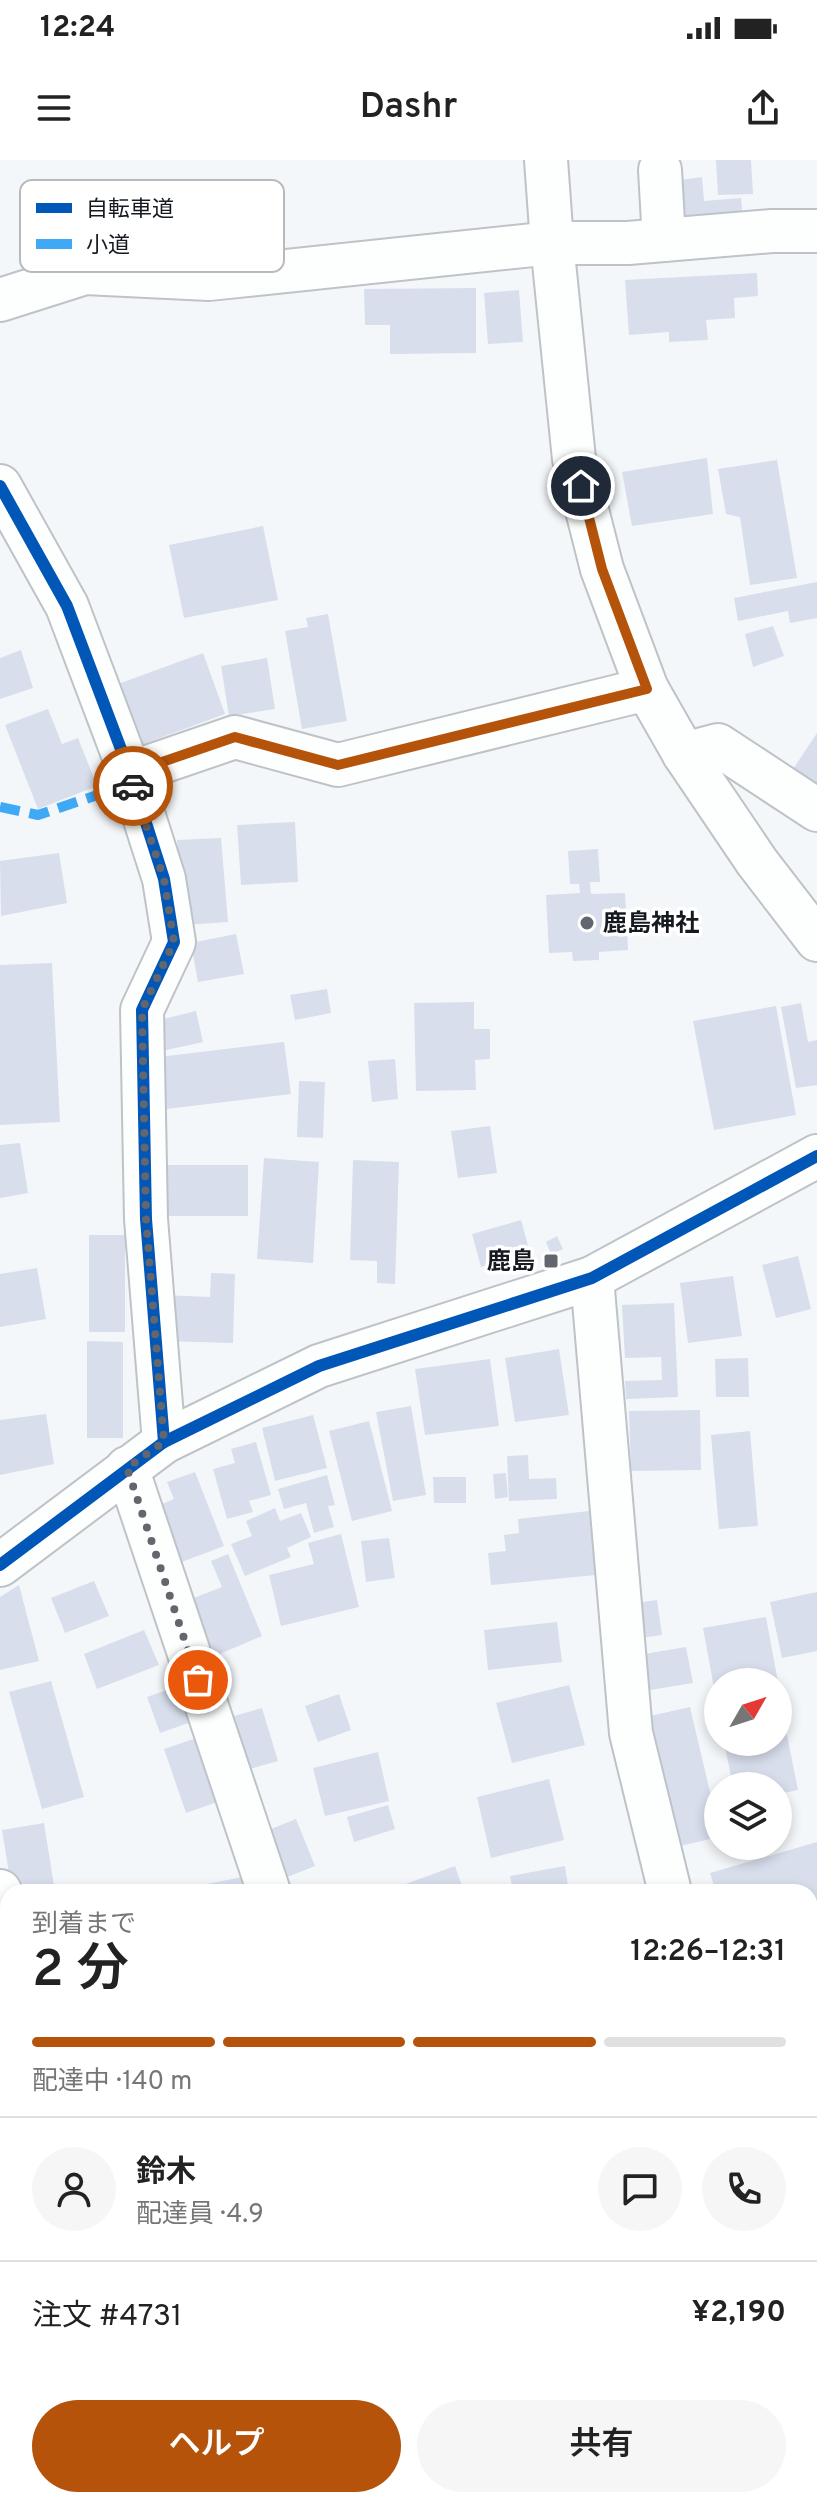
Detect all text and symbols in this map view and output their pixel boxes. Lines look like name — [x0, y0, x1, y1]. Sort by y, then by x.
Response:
text: 12:24 — [40, 10, 115, 47]
text: Dashr — [360, 85, 457, 131]
icon: menu — [32, 86, 76, 130]
icon: share — [741, 86, 785, 130]
legend — [20, 180, 284, 272]
text: 自転車道 — [86, 197, 174, 224]
text: 小道 — [86, 233, 130, 260]
pin — [547, 452, 615, 520]
icon: home — [559, 464, 603, 508]
courier — [93, 746, 173, 826]
icon: car — [111, 764, 155, 808]
place label: 鹿島神社 — [603, 910, 699, 940]
marker: 鹿島神社 — [578, 914, 596, 932]
place label: 鹿島 — [487, 1248, 535, 1278]
marker: 鹿島 — [542, 1252, 560, 1270]
pin — [164, 1646, 232, 1714]
icon: bag — [176, 1658, 220, 1702]
north arrow — [704, 1668, 792, 1756]
map controls — [704, 1668, 792, 1860]
button: layers — [704, 1772, 792, 1860]
text: 到着まで — [32, 1909, 136, 1942]
text: 12:26–12:31 — [630, 1934, 786, 1971]
text: 2 分 — [32, 1939, 129, 2005]
text: 配達中 · 140 m — [32, 2066, 192, 2099]
button: person — [32, 2147, 116, 2231]
button: chat — [598, 2147, 682, 2231]
button: phone — [702, 2147, 786, 2231]
text: 鈴木 — [136, 2155, 196, 2192]
text: 配達員 · 4.9 — [136, 2199, 264, 2232]
text: ¥2,190 — [692, 2295, 786, 2332]
text: 注文 #4731 — [32, 2299, 182, 2336]
button: ヘルプ — [32, 2400, 401, 2492]
button: 共有 — [417, 2400, 786, 2492]

